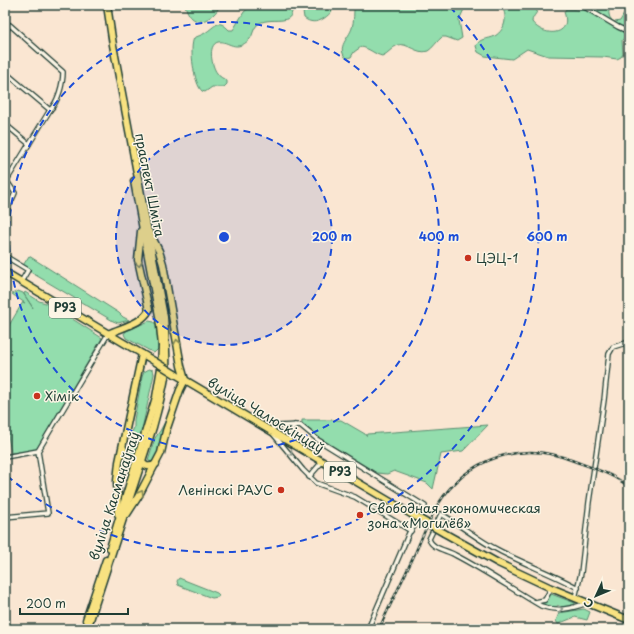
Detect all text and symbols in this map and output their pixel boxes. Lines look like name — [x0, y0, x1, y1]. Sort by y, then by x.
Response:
street label: праспект Шміта — [131, 131, 170, 239]
text: 200 m — [312, 227, 352, 245]
text: 400 m — [419, 227, 459, 245]
text: 600 m — [527, 227, 567, 245]
centre of rings — [217, 230, 231, 244]
place label: ЦЭЦ-1 — [476, 248, 519, 267]
marker: ЦЭЦ-1 — [463, 253, 473, 263]
one-way arrow — [134, 261, 143, 267]
road number: Р93 — [49, 298, 81, 318]
one-way arrow — [173, 339, 182, 345]
street label: вуліца Чалюскінцаў — [204, 372, 328, 457]
place label: Хімік — [45, 386, 79, 405]
marker: Хімік — [32, 391, 42, 401]
street label: вуліца Касманаўтаў — [84, 429, 143, 563]
one-way arrow — [285, 449, 292, 456]
road number: Р93 — [324, 462, 356, 482]
place label: Ленінскі РАУС — [178, 480, 273, 499]
marker: Ленінскі РАУС — [276, 485, 286, 495]
one-way arrow — [136, 490, 143, 497]
place label: Свободная экономическая зона «Могилёв» — [367, 498, 541, 532]
marker: Свободная экономическая зона «Могилёв» — [355, 510, 365, 520]
north arrow — [576, 576, 616, 616]
scale bar — [20, 590, 128, 616]
text: 200 m — [26, 594, 66, 612]
text: С — [579, 594, 597, 612]
one-way arrow — [557, 605, 563, 614]

